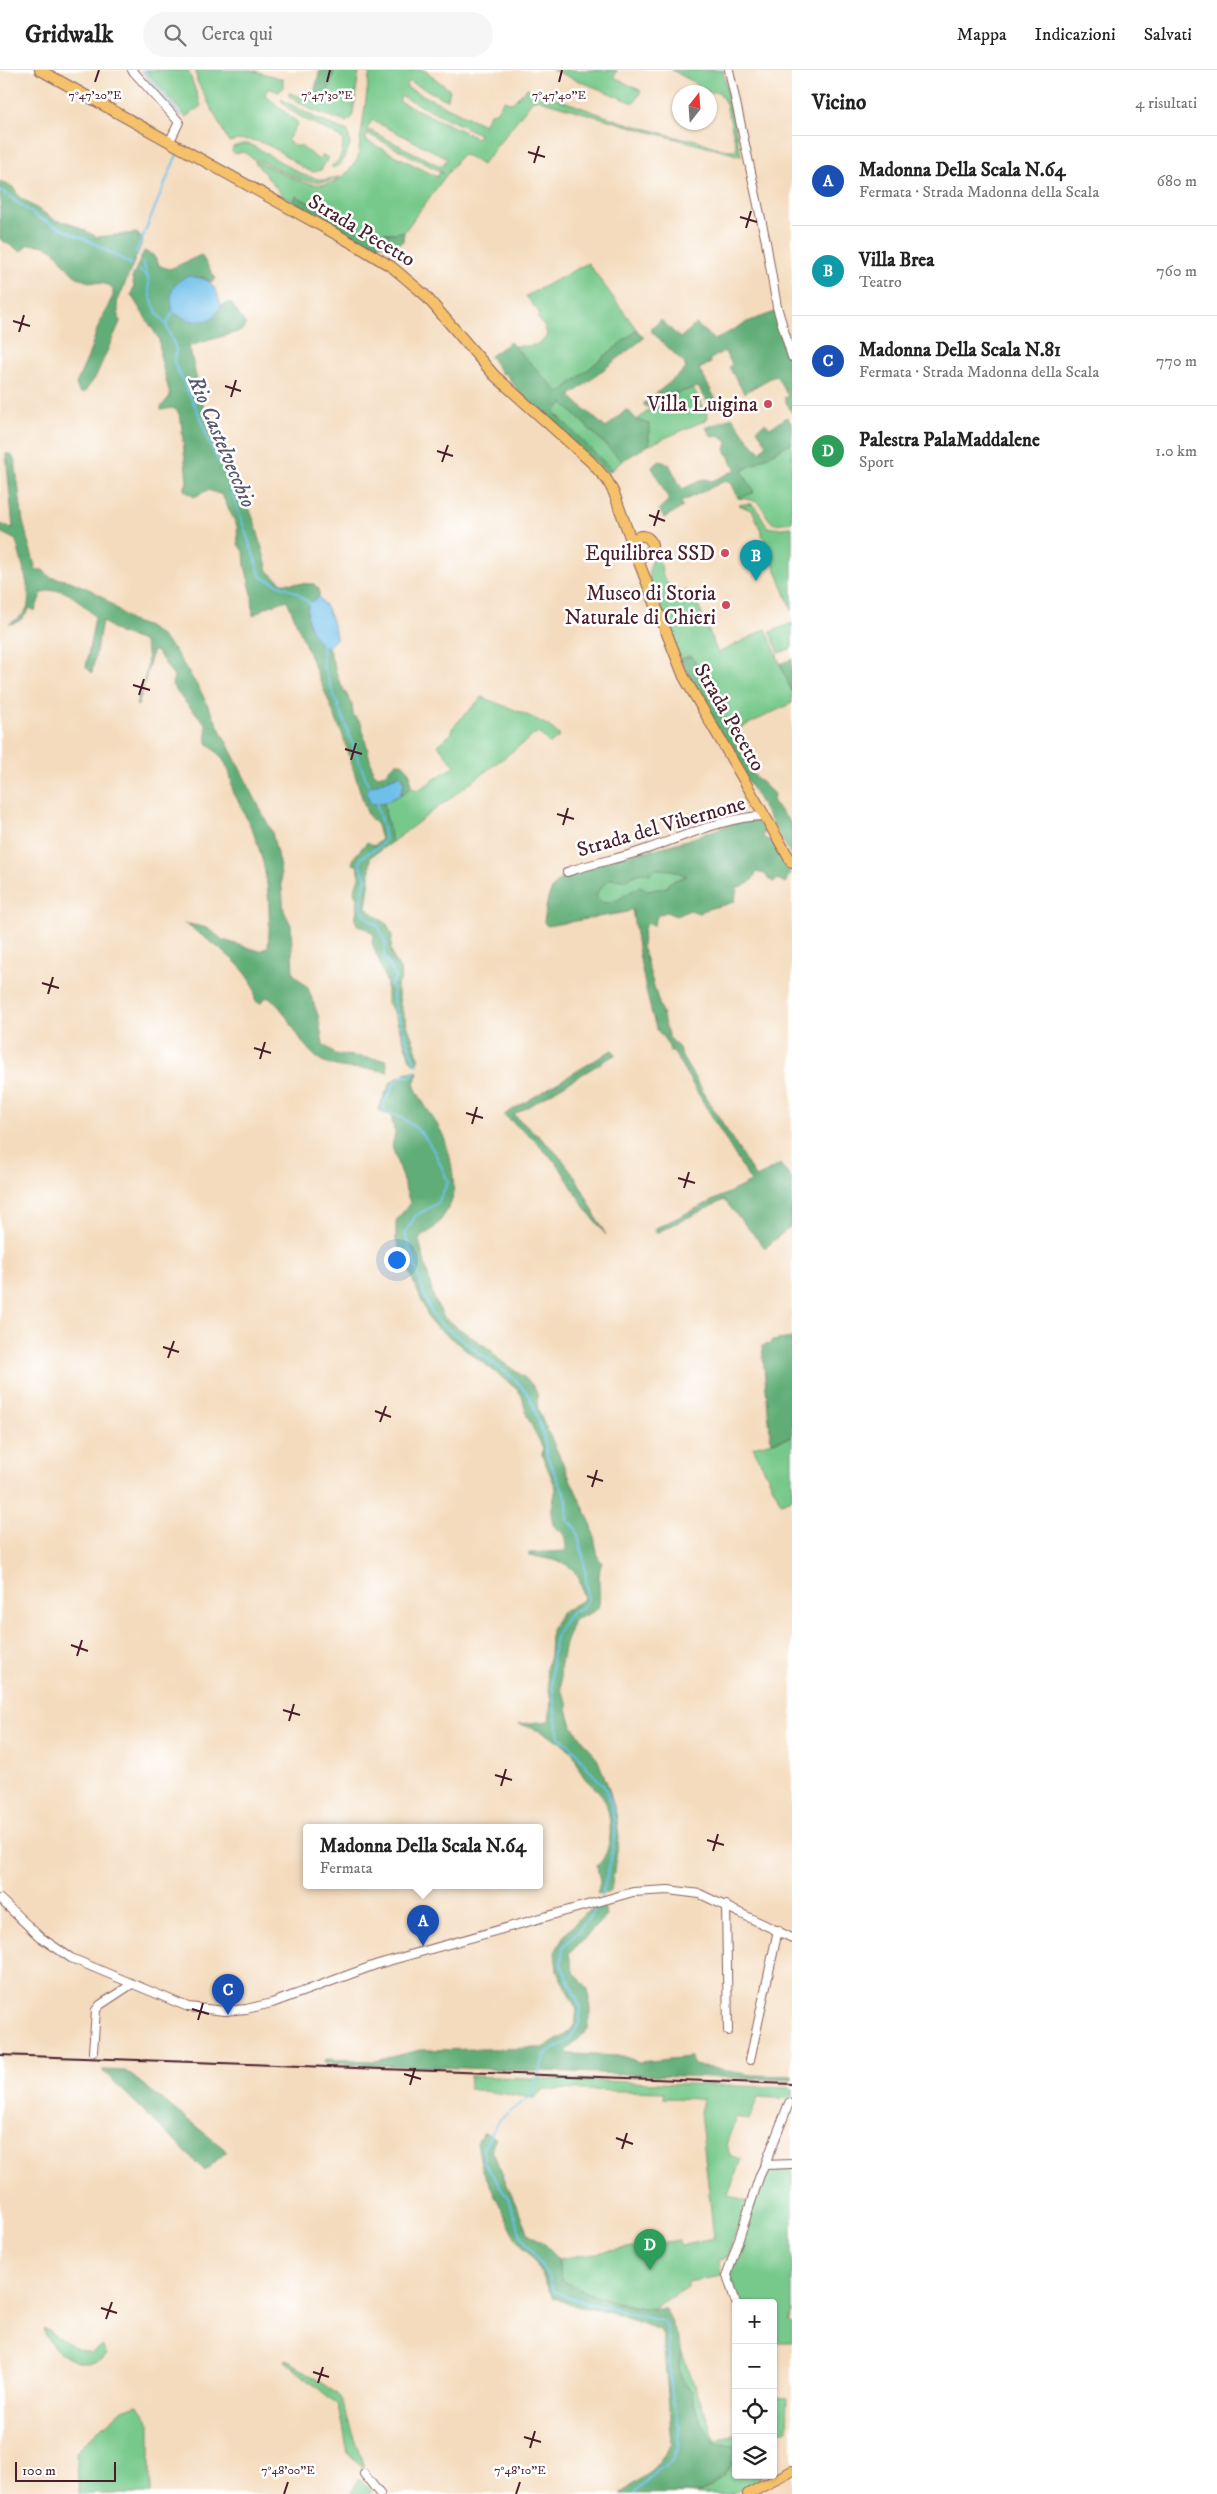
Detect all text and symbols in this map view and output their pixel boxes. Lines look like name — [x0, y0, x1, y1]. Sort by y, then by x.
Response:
search box — [143, 12, 493, 57]
text: Gridwalk — [25, 20, 113, 50]
icon: search — [161, 21, 189, 49]
text: Cerca qui — [201, 23, 273, 46]
text: Mappa — [957, 24, 1007, 46]
text: Indicazioni — [1035, 24, 1116, 46]
text: Salvati — [1144, 24, 1192, 46]
north arrow — [672, 85, 717, 130]
text: 7°47'20"E — [69, 88, 122, 103]
text: 7°47'30"E — [301, 88, 353, 103]
text: 7°47'40"E — [532, 88, 586, 103]
text: Vicino — [812, 90, 866, 116]
text: 4 risultati — [1135, 93, 1197, 113]
text: Madonna Della Scala N.64 — [859, 159, 1065, 182]
text: A — [823, 171, 833, 191]
text: 680 m — [1157, 171, 1197, 191]
text: Fermata · Strada Madonna della Scala — [859, 182, 1099, 202]
street label: Strada Pecetto — [303, 189, 420, 273]
text: Villa Brea — [859, 249, 934, 272]
text: B — [823, 261, 833, 281]
text: 760 m — [1156, 261, 1197, 281]
text: Teatro — [859, 272, 902, 292]
text: Madonna Della Scala N.81 — [859, 339, 1061, 362]
text: C — [823, 351, 833, 371]
text: 770 m — [1156, 351, 1197, 371]
text: Fermata · Strada Madonna della Scala — [859, 362, 1099, 382]
water label: Rio Castelvecchio — [181, 371, 262, 512]
place label: Villa Luigina — [646, 392, 758, 418]
marker: Villa Luigina — [762, 398, 774, 410]
text: Palestra PalaMaddalene — [859, 429, 1040, 452]
text: D — [822, 441, 834, 461]
text: 1.0 km — [1155, 441, 1197, 461]
text: Sport — [859, 452, 894, 472]
pin: B — [740, 540, 772, 581]
place label: Equilibrea SSD — [585, 541, 715, 567]
marker: Equilibrea SSD — [719, 547, 731, 559]
place label: Museo di Storia Naturale di Chieri — [565, 581, 716, 631]
marker: Museo di Storia Naturale di Chieri — [720, 599, 732, 611]
street label: Strada Pecetto — [688, 659, 770, 776]
street label: Strada del Vibernone — [574, 790, 749, 863]
your location — [384, 1247, 410, 1273]
popup — [303, 1824, 543, 1889]
text: Madonna Della Scala N.64 — [320, 1835, 526, 1858]
text: Fermata — [320, 1858, 373, 1878]
pin: A — [407, 1905, 439, 1946]
pin: C — [212, 1974, 244, 2015]
pin: D — [634, 2229, 666, 2270]
map controls — [732, 2299, 777, 2479]
button: + — [732, 2299, 777, 2344]
button: − — [732, 2344, 777, 2389]
button: locate — [732, 2389, 777, 2434]
button: layers — [732, 2434, 777, 2479]
scale bar — [15, 2459, 116, 2482]
text: 100 m — [22, 2462, 56, 2480]
text: 7°48'00"E — [261, 2463, 315, 2478]
text: 7°48'10"E — [494, 2463, 546, 2478]

